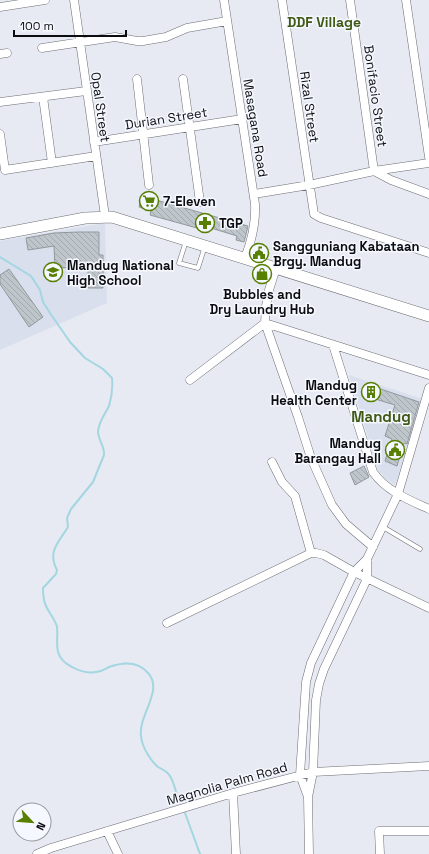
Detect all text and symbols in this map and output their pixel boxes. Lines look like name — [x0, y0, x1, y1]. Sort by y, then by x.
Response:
scale bar — [14, 12, 126, 38]
district label: DDF Village — [287, 13, 361, 31]
text: 100 m — [20, 18, 54, 34]
street label: Bonifacio Street — [360, 44, 391, 148]
street label: Rizal Street — [296, 70, 323, 144]
street label: Opal Street — [87, 71, 114, 143]
street label: Masagana Road — [239, 78, 272, 178]
street label: Durian Street — [124, 104, 209, 133]
supermarket icon: 7-Eleven — [138, 190, 160, 212]
place label: 7-Eleven — [163, 193, 216, 210]
pharmacy icon: TGP — [194, 212, 216, 234]
place label: TGP — [219, 215, 243, 232]
place label: Sangguniang Kabataan Brgy. Mandug — [273, 238, 420, 270]
public building icon: Sangguniang Kabataan Brgy. Mandug — [248, 242, 270, 264]
place label: Mandug National High School — [67, 257, 174, 289]
school or university icon: Mandug National High School — [42, 261, 64, 283]
shop icon: Bubbles and Dry Laundry Hub — [251, 263, 273, 285]
place label: Bubbles and Dry Laundry Hub — [209, 286, 315, 318]
place label: Mandug Health Center — [271, 377, 357, 409]
building icon: Mandug Health Center — [360, 381, 382, 403]
district label: Mandug — [351, 407, 411, 426]
place label: Mandug Barangay Hall — [294, 435, 381, 467]
public building icon: Mandug Barangay Hall — [384, 439, 406, 461]
street label: Magnolia Palm Road — [165, 758, 289, 809]
north arrow — [12, 802, 52, 842]
text: N — [33, 820, 49, 833]

